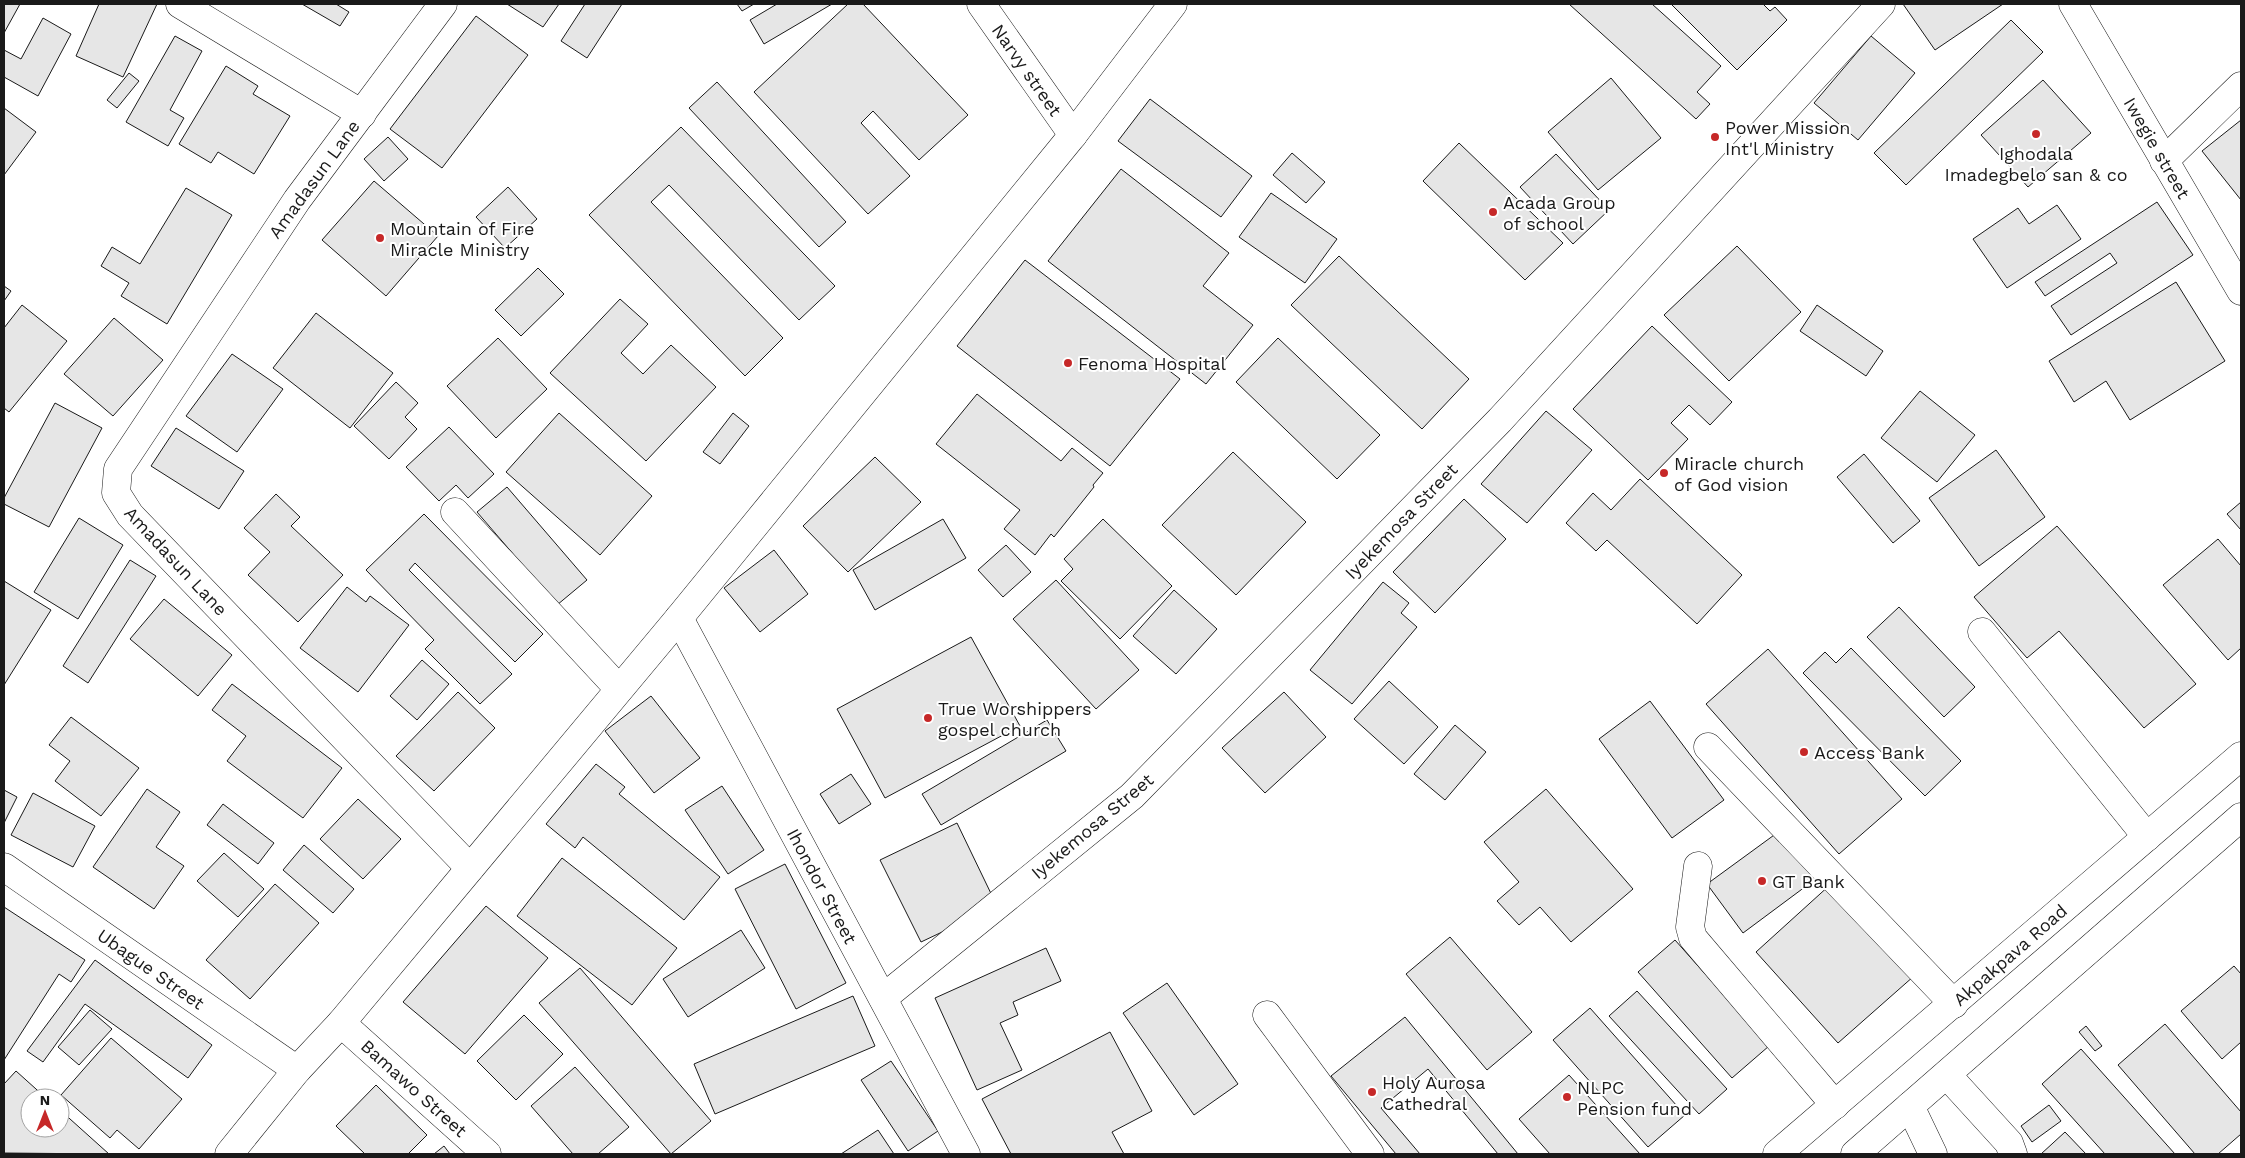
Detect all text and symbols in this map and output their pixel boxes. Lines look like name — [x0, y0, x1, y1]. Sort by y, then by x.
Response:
street label: Narvy street — [988, 20, 1067, 120]
street label: Iwegie street — [2120, 94, 2195, 203]
street label: Amadasun Lane — [264, 116, 364, 242]
place label: Power Mission Int'l Ministry — [1725, 117, 1850, 159]
marker: Ighodala Imadegbelo san & co — [2030, 128, 2042, 140]
marker: Power Mission Int'l Ministry — [1709, 131, 1721, 143]
place label: Ighodala Imadegbelo san & co — [1944, 143, 2128, 185]
place label: Acada Group of school — [1503, 192, 1615, 234]
marker: Acada Group of school — [1487, 206, 1499, 218]
place label: Mountain of Fire Miracle Ministry — [390, 218, 534, 260]
marker: Mountain of Fire Miracle Ministry — [374, 232, 386, 244]
place label: Fenoma Hospital — [1078, 353, 1227, 374]
marker: Fenoma Hospital — [1062, 357, 1074, 369]
place label: Miracle church of God vision — [1674, 453, 1804, 495]
street label: Iyekemosa Street — [1340, 458, 1462, 583]
marker: Miracle church of God vision — [1658, 467, 1670, 479]
street label: Amadasun Lane — [120, 502, 232, 620]
place label: True Worshippers gospel church — [938, 698, 1091, 740]
marker: True Worshippers gospel church — [922, 712, 934, 724]
place label: Access Bank — [1814, 742, 1925, 763]
marker: Access Bank — [1798, 746, 1810, 758]
street label: Iyekemosa Street — [1027, 769, 1158, 883]
street label: Ihondor Street — [783, 825, 861, 948]
place label: GT Bank — [1772, 871, 1845, 892]
marker: GT Bank — [1756, 875, 1768, 887]
street label: Akpakpava Road — [1949, 900, 2071, 1010]
street label: Ubague Street — [94, 924, 209, 1014]
street label: Bamawo Street — [357, 1035, 472, 1141]
place label: Holy Aurosa Cathedral — [1382, 1072, 1486, 1114]
place label: NLPC Pension fund — [1577, 1077, 1692, 1119]
marker: Holy Aurosa Cathedral — [1366, 1086, 1378, 1098]
north arrow — [20, 1088, 70, 1138]
marker: NLPC Pension fund — [1561, 1091, 1573, 1103]
text: N — [40, 1092, 50, 1108]

